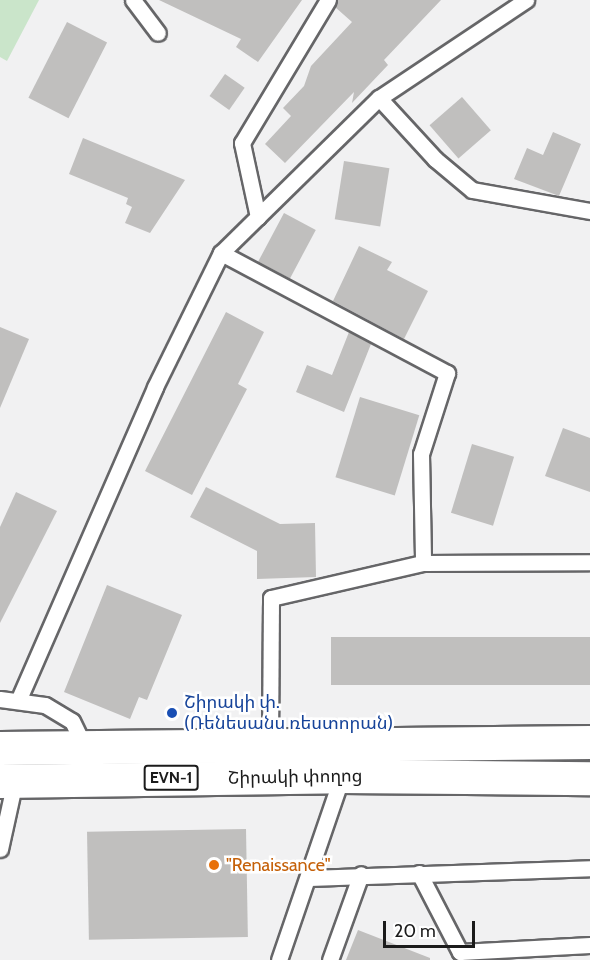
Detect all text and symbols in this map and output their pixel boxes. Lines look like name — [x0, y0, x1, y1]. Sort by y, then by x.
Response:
place label: Շիրակի փ. (Ռենեսանս ռեստորան) — [184, 692, 393, 734]
marker: Շիրակի փ. (Ռենեսանս ռեստորան) — [165, 706, 179, 720]
road number: EVN-1 — [142, 765, 200, 791]
street label: Շիրակի փողոց — [227, 765, 363, 789]
place label: "Renaissance" — [226, 854, 330, 876]
marker: "Renaissance" — [207, 858, 221, 872]
scale bar — [386, 909, 478, 947]
text: 20 m — [394, 920, 436, 942]

